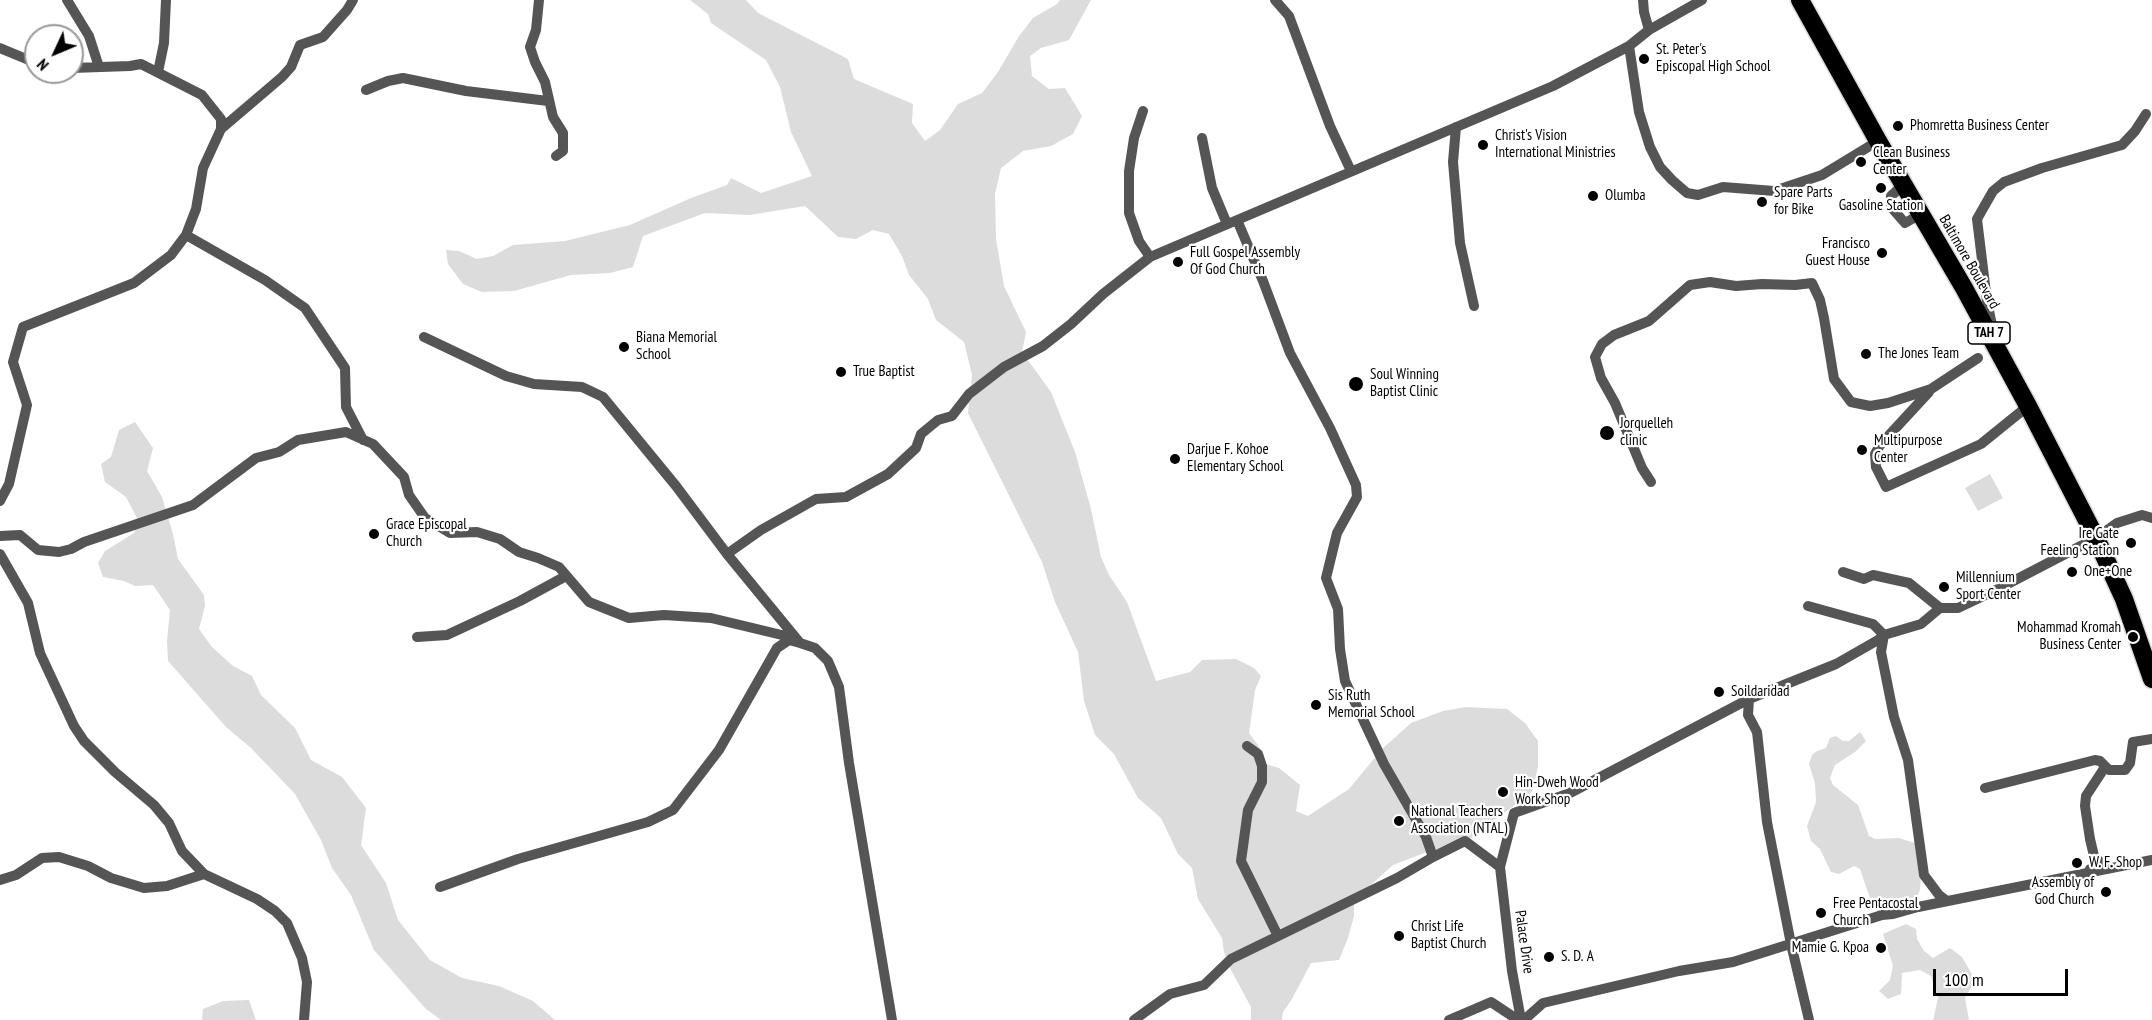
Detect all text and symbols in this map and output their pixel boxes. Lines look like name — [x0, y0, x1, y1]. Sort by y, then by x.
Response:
north arrow — [24, 24, 84, 84]
place label: St. Peter's Episcopal High School — [1656, 41, 1770, 76]
marker: St. Peter's Episcopal High School — [1637, 52, 1651, 66]
text: N — [32, 55, 53, 75]
place label: Phomretta Business Center — [1910, 117, 2049, 135]
marker: Phomretta Business Center — [1891, 119, 1905, 133]
place label: Christ's Vision International Ministries — [1495, 127, 1616, 162]
marker: Christ's Vision International Ministries — [1476, 138, 1490, 152]
place label: Clean Business Center — [1873, 144, 1950, 179]
marker: Clean Business Center — [1854, 155, 1868, 169]
marker: Gasoline Station — [1874, 181, 1888, 195]
place label: Spare Parts for Bike — [1774, 184, 1832, 219]
place label: Olumba — [1605, 187, 1646, 205]
marker: Olumba — [1586, 189, 1600, 203]
marker: Spare Parts for Bike — [1755, 195, 1769, 209]
place label: Gasoline Station — [1839, 197, 1923, 215]
street label: Baltimore Boulevard — [1935, 212, 2003, 312]
place label: Francisco Guest House — [1805, 235, 1870, 270]
place label: Full Gospel Assembly Of God Church — [1190, 244, 1300, 279]
marker: Francisco Guest House — [1875, 246, 1889, 260]
marker: Full Gospel Assembly Of God Church — [1171, 255, 1185, 269]
road number: TAH 7 — [1968, 322, 2010, 344]
place label: Biana Memorial School — [636, 329, 717, 364]
marker: Biana Memorial School — [617, 340, 631, 354]
place label: The Jones Team — [1878, 345, 1959, 363]
marker: The Jones Team — [1859, 347, 1873, 361]
place label: True Baptist — [853, 363, 915, 381]
marker: True Baptist — [834, 365, 848, 379]
place label: Soul Winning Baptist Clinic — [1370, 366, 1439, 401]
marker: Soul Winning Baptist Clinic — [1347, 375, 1365, 393]
place label: Jorquelleh clinic — [1620, 415, 1673, 450]
marker: Jorquelleh clinic — [1598, 424, 1616, 442]
place label: Multipurpose Center — [1874, 432, 1942, 467]
place label: Darjue F. Kohoe Elementary School — [1187, 441, 1284, 476]
marker: Multipurpose Center — [1855, 443, 1869, 457]
marker: Darjue F. Kohoe Elementary School — [1168, 452, 1182, 466]
place label: Grace Episcopal Church — [386, 516, 467, 551]
place label: Ire Gate Feeling Station — [2041, 525, 2119, 560]
marker: Grace Episcopal Church — [367, 527, 381, 541]
marker: Ire Gate Feeling Station — [2124, 536, 2138, 550]
place label: One+One — [2084, 563, 2132, 581]
marker: One+One — [2065, 565, 2079, 579]
place label: Millennium Sport Center — [1956, 569, 2021, 604]
marker: Millennium Sport Center — [1937, 580, 1951, 594]
place label: Mohammad Kromah Business Center — [2017, 619, 2121, 654]
marker: Mohammad Kromah Business Center — [2126, 630, 2140, 644]
place label: Soildaridad — [1731, 683, 1789, 701]
marker: Soildaridad — [1712, 685, 1726, 699]
place label: Sis Ruth Memorial School — [1328, 687, 1415, 722]
marker: Sis Ruth Memorial School — [1309, 698, 1323, 712]
place label: Hin-Dweh Wood Work Shop — [1515, 774, 1599, 809]
marker: Hin-Dweh Wood Work Shop — [1496, 785, 1510, 799]
place label: National Teachers Association (NTAL) — [1411, 803, 1507, 838]
marker: National Teachers Association (NTAL) — [1392, 814, 1406, 828]
place label: W. F. Shop — [2089, 854, 2142, 872]
marker: W. F. Shop — [2070, 856, 2084, 870]
place label: Assembly of God Church — [2032, 874, 2094, 909]
marker: Assembly of God Church — [2099, 885, 2113, 899]
place label: Free Pentacostal Church — [1833, 895, 1918, 930]
marker: Free Pentacostal Church — [1814, 906, 1828, 920]
street label: Palace Drive — [1511, 909, 1537, 975]
place label: Christ Life Baptist Church — [1411, 918, 1486, 953]
marker: Christ Life Baptist Church — [1392, 929, 1406, 943]
place label: Mamie G. Kpoa — [1792, 939, 1869, 957]
marker: Mamie G. Kpoa — [1874, 941, 1888, 955]
place label: S. D. A — [1561, 948, 1594, 966]
marker: S. D. A — [1542, 950, 1556, 964]
scale bar — [1936, 957, 2071, 995]
text: 100 m — [1944, 968, 1984, 991]

